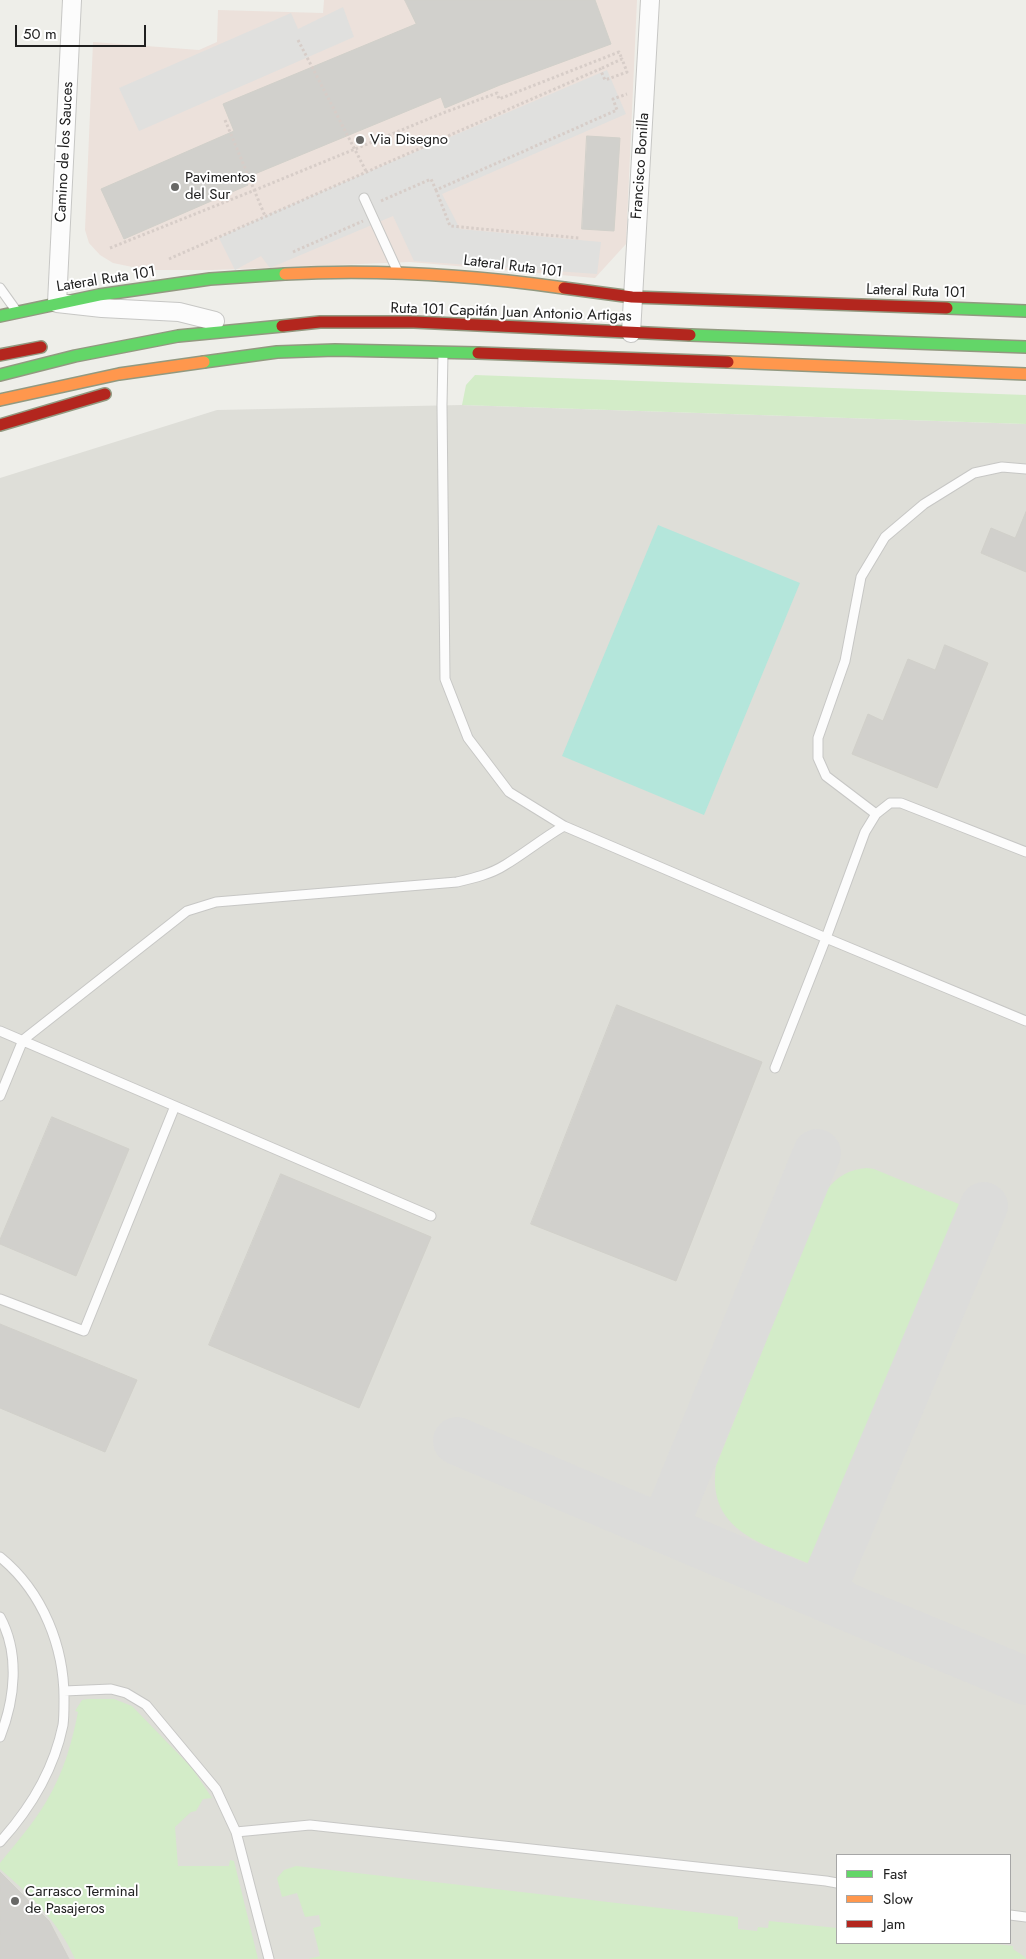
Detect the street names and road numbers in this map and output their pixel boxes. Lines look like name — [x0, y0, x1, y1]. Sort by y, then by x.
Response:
street label: Camino de los Sauces — [52, 81, 78, 223]
street label: Francisco Bonilla — [628, 112, 654, 220]
street label: Lateral Ruta 101 — [462, 252, 564, 282]
street label: Lateral Ruta 101 — [55, 263, 157, 297]
street label: Lateral Ruta 101 — [866, 281, 966, 303]
street label: Ruta 101 Capitán Juan Antonio Artigas — [390, 300, 632, 326]

